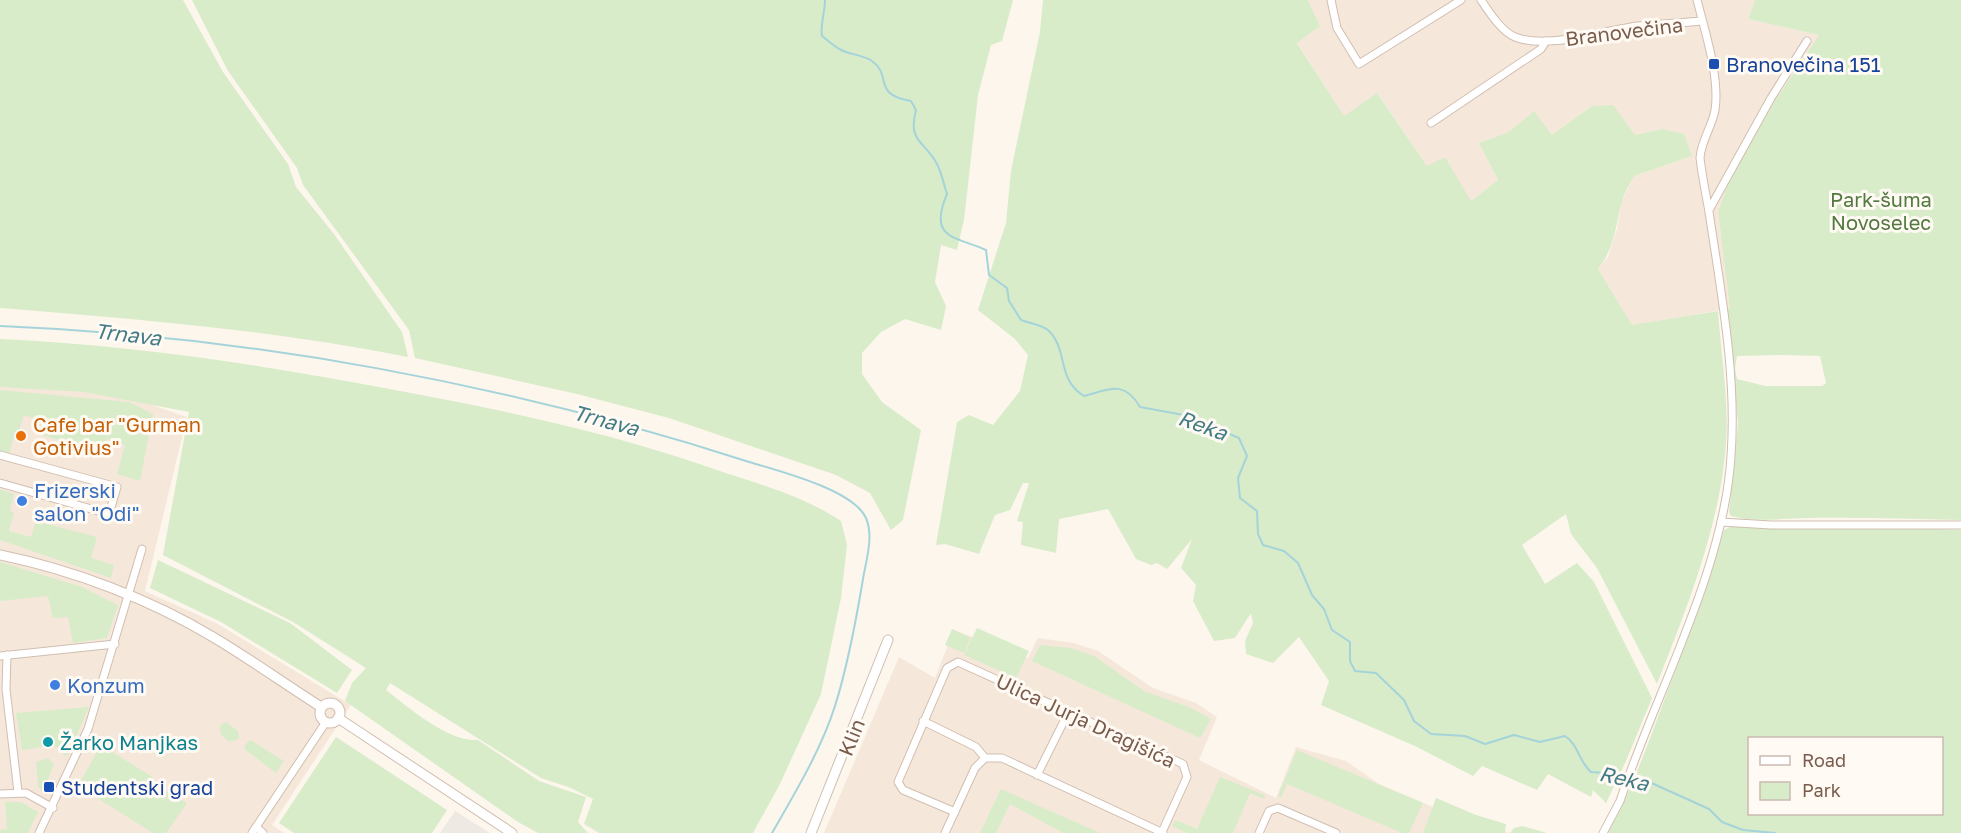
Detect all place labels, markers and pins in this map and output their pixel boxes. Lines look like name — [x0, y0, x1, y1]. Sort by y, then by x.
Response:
place label: Branovečina 151 — [1726, 52, 1881, 76]
marker: Branovečina 151 — [1707, 57, 1721, 71]
place label: Cafe bar "Gurman Gotivius" — [33, 412, 201, 459]
marker: Cafe bar "Gurman Gotivius" — [14, 429, 28, 443]
place label: Frizerski salon "Odi" — [34, 478, 139, 525]
marker: Frizerski salon "Odi" — [15, 494, 29, 508]
place label: Konzum — [67, 673, 145, 697]
marker: Konzum — [48, 678, 62, 692]
place label: Žarko Manjkas — [60, 730, 198, 754]
marker: Žarko Manjkas — [41, 735, 55, 749]
place label: Studentski grad — [61, 775, 213, 799]
marker: Studentski grad — [42, 780, 56, 794]

